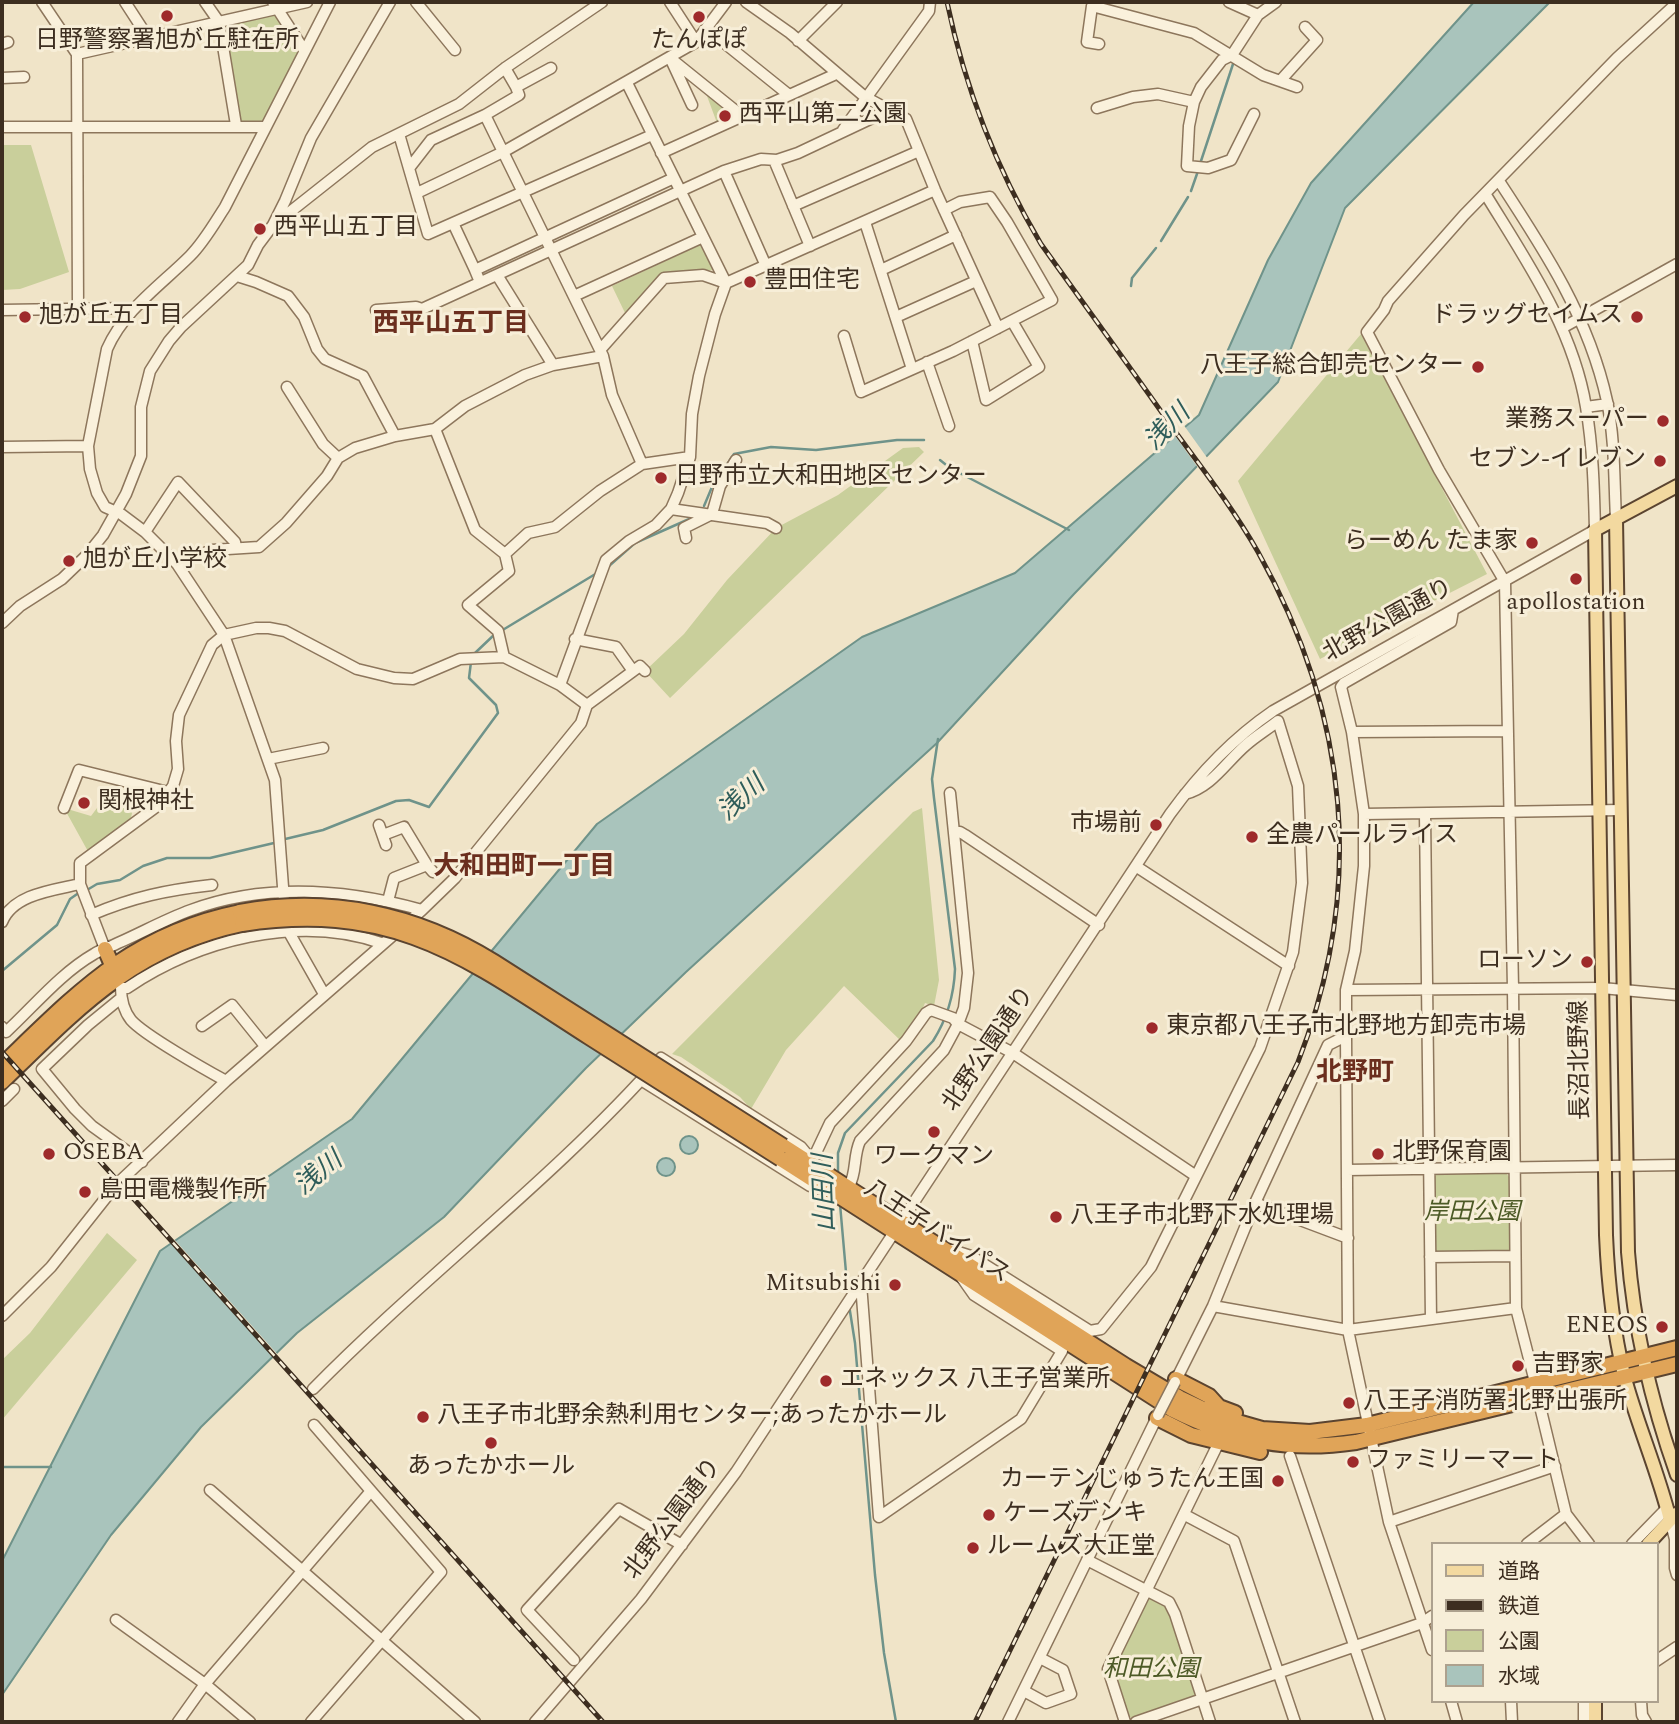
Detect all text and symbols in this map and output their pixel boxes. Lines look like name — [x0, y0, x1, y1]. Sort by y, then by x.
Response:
marker: 日野警察署旭が丘駐在所 — [159, 8, 175, 24]
marker: たんぽぽ — [691, 9, 707, 25]
place label: 日野警察署旭が丘駐在所 — [35, 28, 299, 56]
place label: たんぽぽ — [651, 28, 747, 56]
place label: 西平山第二公園 — [739, 102, 907, 130]
marker: 西平山第二公園 — [717, 108, 733, 124]
place label: 西平山五丁目 — [274, 215, 418, 243]
marker: 西平山五丁目 — [252, 221, 268, 237]
place label: 豊田住宅 — [764, 268, 860, 296]
marker: 豊田住宅 — [742, 274, 758, 290]
place label: 旭が丘五丁目 — [39, 303, 183, 331]
place label: ドラッグセイムス — [1431, 303, 1623, 331]
marker: 旭が丘五丁目 — [17, 309, 33, 325]
marker: ドラッグセイムス — [1629, 309, 1645, 325]
district label: 西平山五丁目 — [373, 310, 529, 342]
place label: 八王子総合卸売センター — [1200, 353, 1464, 381]
marker: 八王子総合卸売センター — [1470, 359, 1486, 375]
water label: 浅川 — [1140, 400, 1198, 458]
place label: 業務スーパー — [1505, 407, 1649, 435]
marker: 業務スーパー — [1655, 413, 1671, 429]
place label: セブン-イレブン — [1469, 447, 1646, 475]
marker: セブン-イレブン — [1652, 453, 1668, 469]
place label: 日野市立大和田地区センター — [675, 464, 987, 492]
marker: 日野市立大和田地区センター — [653, 470, 669, 486]
place label: らーめん たま家 — [1344, 529, 1518, 557]
marker: らーめん たま家 — [1524, 535, 1540, 551]
place label: 旭が丘小学校 — [83, 547, 227, 575]
marker: 旭が丘小学校 — [61, 553, 77, 569]
marker: apollostation — [1568, 571, 1584, 587]
street label: 北野公園通り — [1319, 574, 1459, 670]
place label: apollostation — [1507, 590, 1645, 618]
water label: 浅川 — [713, 771, 773, 829]
place label: 関根神社 — [98, 789, 194, 817]
marker: 関根神社 — [76, 795, 92, 811]
place label: 市場前 — [1070, 811, 1142, 839]
marker: 市場前 — [1148, 817, 1164, 833]
place label: 全農パールライス — [1266, 823, 1458, 851]
marker: 全農パールライス — [1244, 829, 1260, 845]
district label: 大和田町一丁目 — [433, 853, 615, 885]
place label: ローソン — [1477, 948, 1573, 976]
marker: ローソン — [1579, 954, 1595, 970]
street label: 北野公園通り — [938, 982, 1042, 1118]
street label: 長沼北野線 — [1567, 1000, 1597, 1120]
place label: 東京都八王子市北野地方卸売市場 — [1166, 1014, 1526, 1042]
marker: 東京都八王子市北野地方卸売市場 — [1144, 1020, 1160, 1036]
district label: 北野町 — [1316, 1059, 1394, 1091]
marker: ワークマン — [926, 1124, 942, 1140]
place label: OSEBA — [63, 1140, 144, 1168]
place label: 北野保育園 — [1392, 1140, 1512, 1168]
place label: ワークマン — [874, 1144, 994, 1172]
marker: OSEBA — [41, 1146, 57, 1162]
marker: 北野保育園 — [1370, 1146, 1386, 1162]
water label: 浅川 — [290, 1147, 350, 1203]
water label: 山田川 — [810, 1153, 844, 1233]
street label: 八王子バイパス — [858, 1175, 1014, 1291]
place label: 島田電機製作所 — [99, 1178, 267, 1206]
marker: 島田電機製作所 — [77, 1184, 93, 1200]
park label: 岸田公園 — [1424, 1200, 1520, 1228]
place label: 八王子市北野下水処理場 — [1070, 1203, 1334, 1231]
marker: 八王子市北野下水処理場 — [1048, 1209, 1064, 1225]
place label: Mitsubishi — [765, 1271, 881, 1299]
marker: Mitsubishi — [887, 1277, 903, 1293]
place label: ENEOS — [1566, 1313, 1648, 1341]
marker: ENEOS — [1654, 1319, 1670, 1335]
place label: 吉野家 — [1532, 1352, 1604, 1380]
marker: 吉野家 — [1510, 1358, 1526, 1374]
place label: エネックス 八王子営業所 — [840, 1367, 1110, 1395]
marker: エネックス 八王子営業所 — [818, 1373, 834, 1389]
place label: 八王子消防署北野出張所 — [1363, 1389, 1627, 1417]
marker: 八王子消防署北野出張所 — [1341, 1395, 1357, 1411]
place label: 八王子市北野余熱利用センター;あったかホール — [437, 1403, 947, 1431]
marker: 八王子市北野余熱利用センター;あったかホール — [415, 1409, 431, 1425]
marker: あったかホール — [483, 1435, 499, 1451]
place label: ファミリーマート — [1367, 1448, 1559, 1476]
place label: あったかホール — [407, 1454, 575, 1482]
street label: 北野公園通り — [619, 1454, 729, 1586]
marker: ファミリーマート — [1345, 1454, 1361, 1470]
place label: カーテンじゅうたん王国 — [1000, 1467, 1264, 1495]
marker: カーテンじゅうたん王国 — [1270, 1473, 1286, 1489]
place label: ケーズデンキ — [1003, 1501, 1147, 1529]
marker: ケーズデンキ — [981, 1507, 997, 1523]
place label: ルームズ大正堂 — [987, 1534, 1155, 1562]
marker: ルームズ大正堂 — [965, 1540, 981, 1556]
legend — [1430, 1542, 1658, 1703]
text: 道路 — [1498, 1556, 1540, 1588]
text: 鉄道 — [1498, 1591, 1540, 1623]
text: 公園 — [1498, 1626, 1540, 1658]
park label: 和田公園 — [1103, 1657, 1199, 1685]
text: 水域 — [1498, 1661, 1540, 1693]

